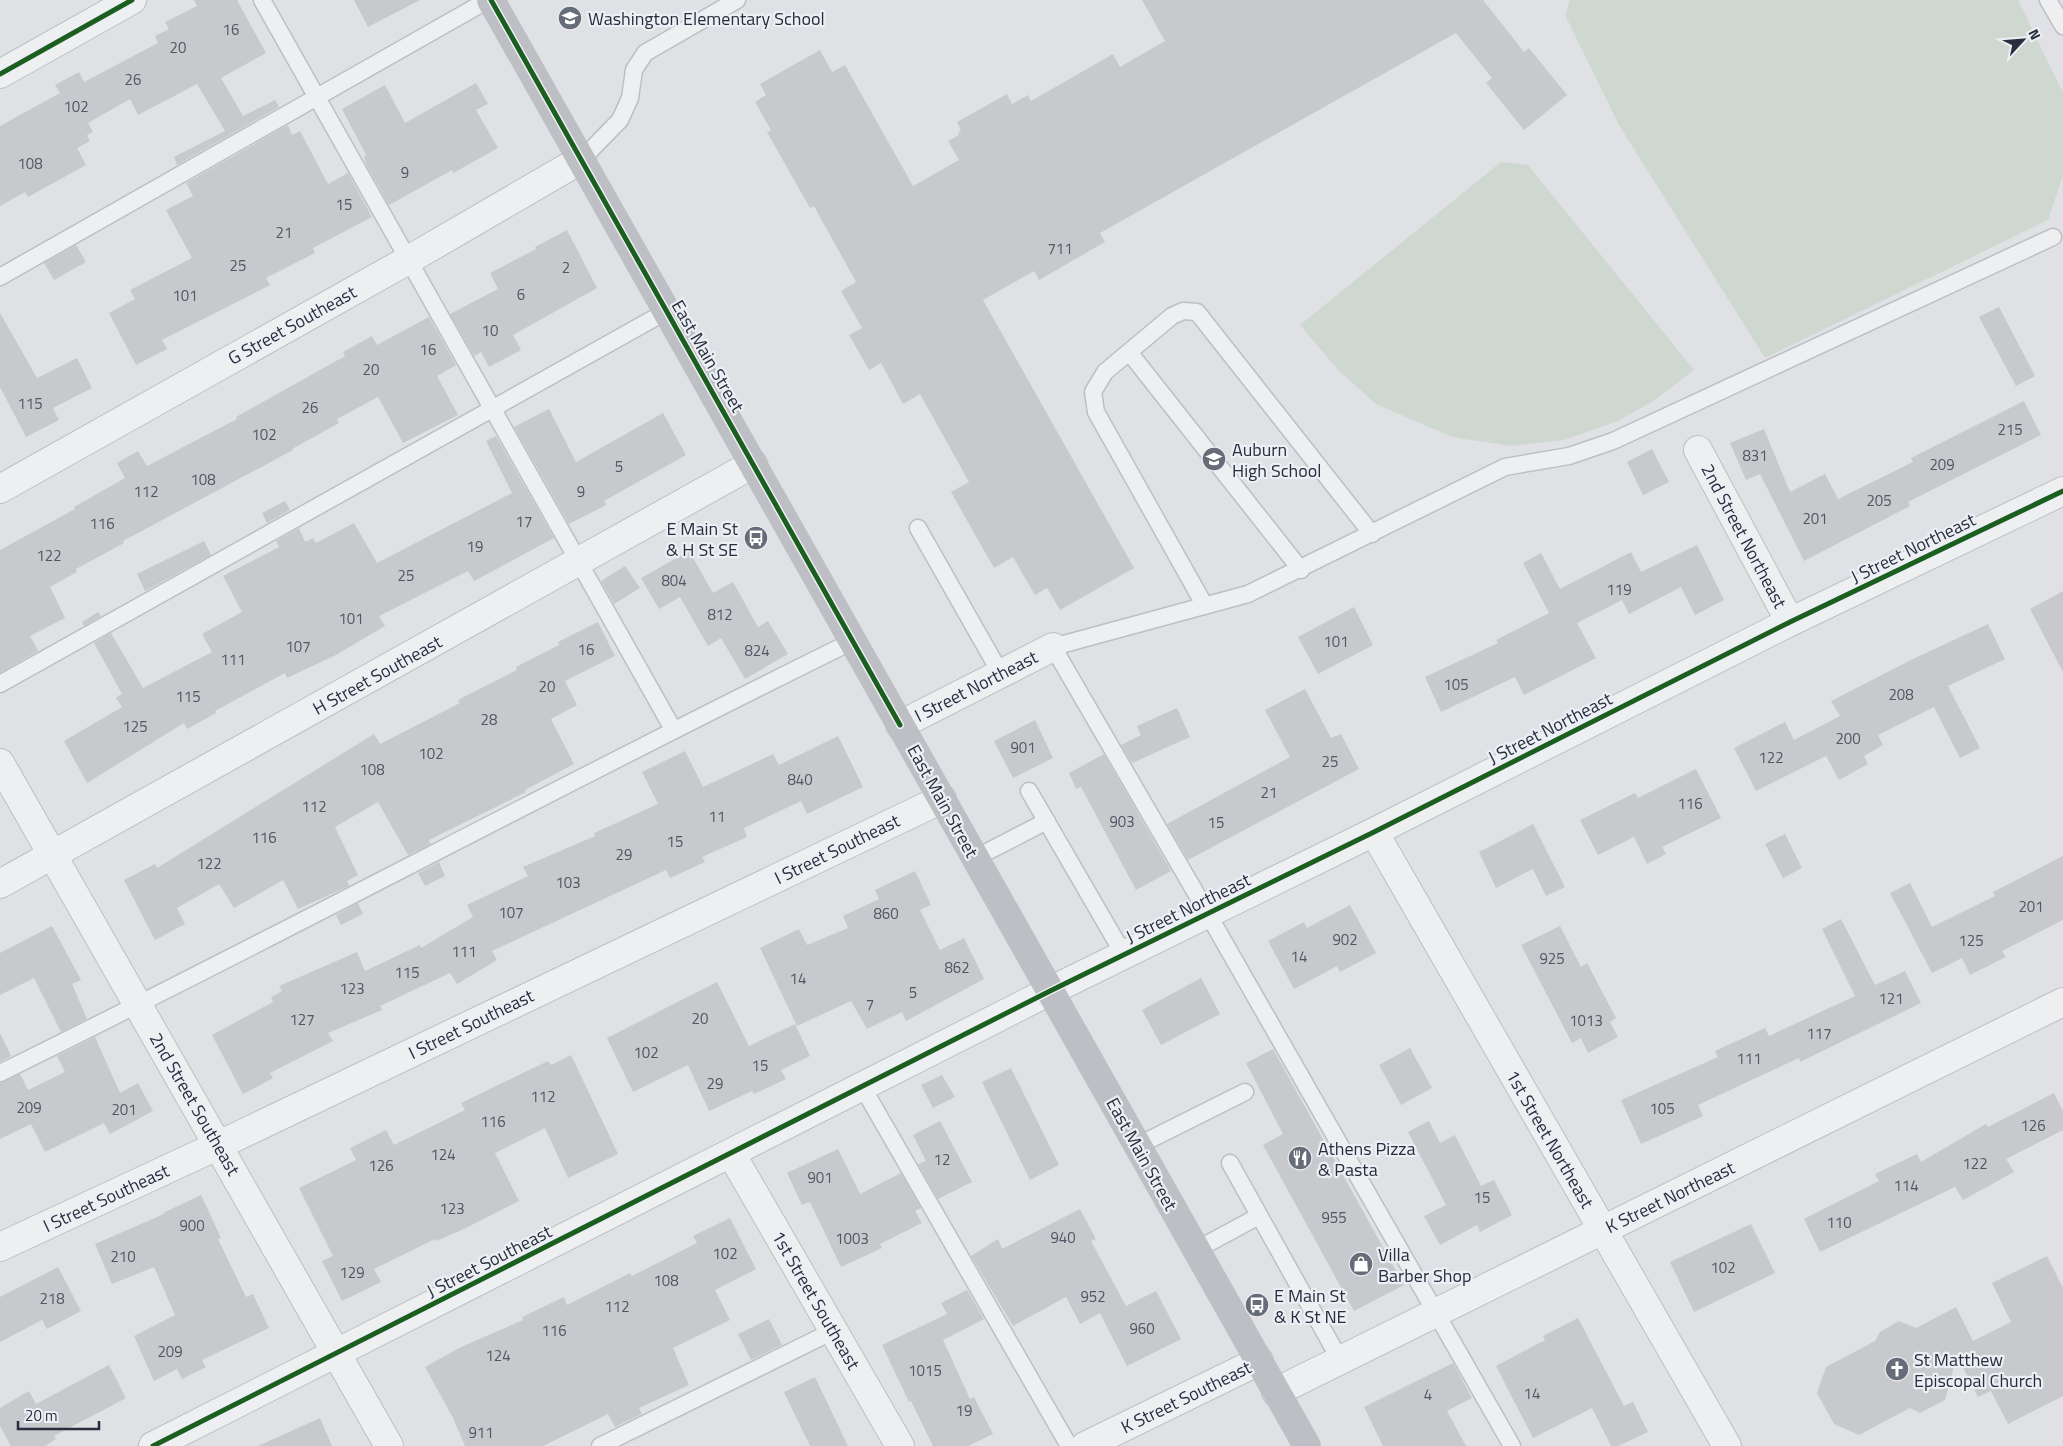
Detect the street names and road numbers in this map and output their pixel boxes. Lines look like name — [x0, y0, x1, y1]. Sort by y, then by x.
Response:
street label: G Street Southeast — [223, 278, 362, 371]
street label: East Main Street — [665, 295, 751, 418]
street label: 2nd Street Northeast — [1694, 459, 1794, 614]
street label: J Street Northeast — [1846, 506, 1981, 590]
street label: H Street Southeast — [307, 628, 447, 722]
street label: I Street Northeast — [910, 643, 1043, 729]
street label: J Street Northeast — [1483, 685, 1617, 771]
street label: East Main Street — [901, 739, 986, 863]
street label: I Street Southeast — [770, 807, 905, 891]
street label: J Street Northeast — [1121, 866, 1256, 950]
street label: I Street Southeast — [404, 982, 539, 1066]
street label: 2nd Street Southeast — [143, 1027, 247, 1181]
street label: 1st Street Northeast — [1499, 1065, 1601, 1214]
street label: East Main Street — [1100, 1092, 1185, 1216]
street label: K Street Northeast — [1601, 1154, 1740, 1240]
street label: I Street Southeast — [39, 1157, 174, 1239]
street label: J Street Southeast — [422, 1218, 557, 1304]
street label: 1st Street Southeast — [765, 1225, 867, 1375]
street label: K Street Southeast — [1116, 1353, 1256, 1440]

